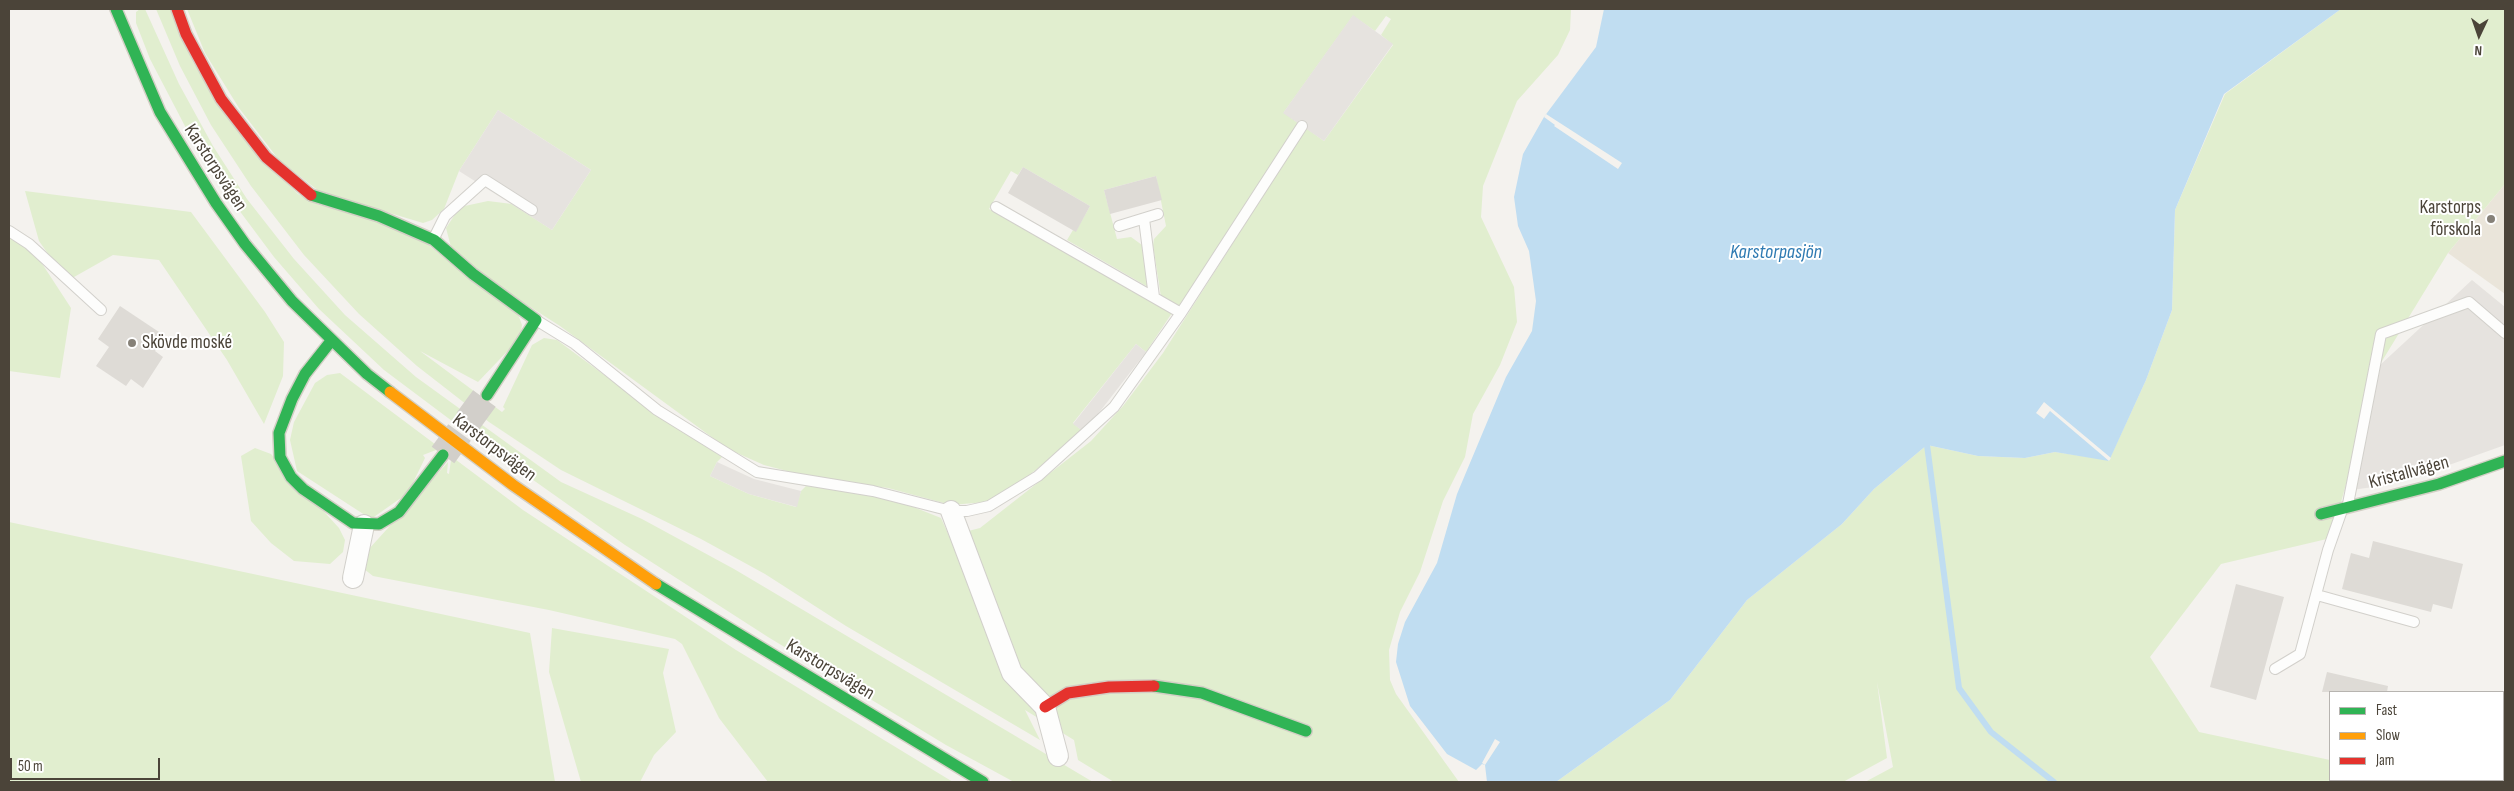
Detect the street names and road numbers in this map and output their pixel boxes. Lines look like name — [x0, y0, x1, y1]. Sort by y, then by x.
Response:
street label: Karstorpsvägen — [178, 120, 252, 216]
street label: Karstorpsvägen — [448, 409, 540, 487]
street label: Kristallvägen — [2366, 451, 2452, 495]
street label: Karstorpsvägen — [782, 635, 878, 705]

